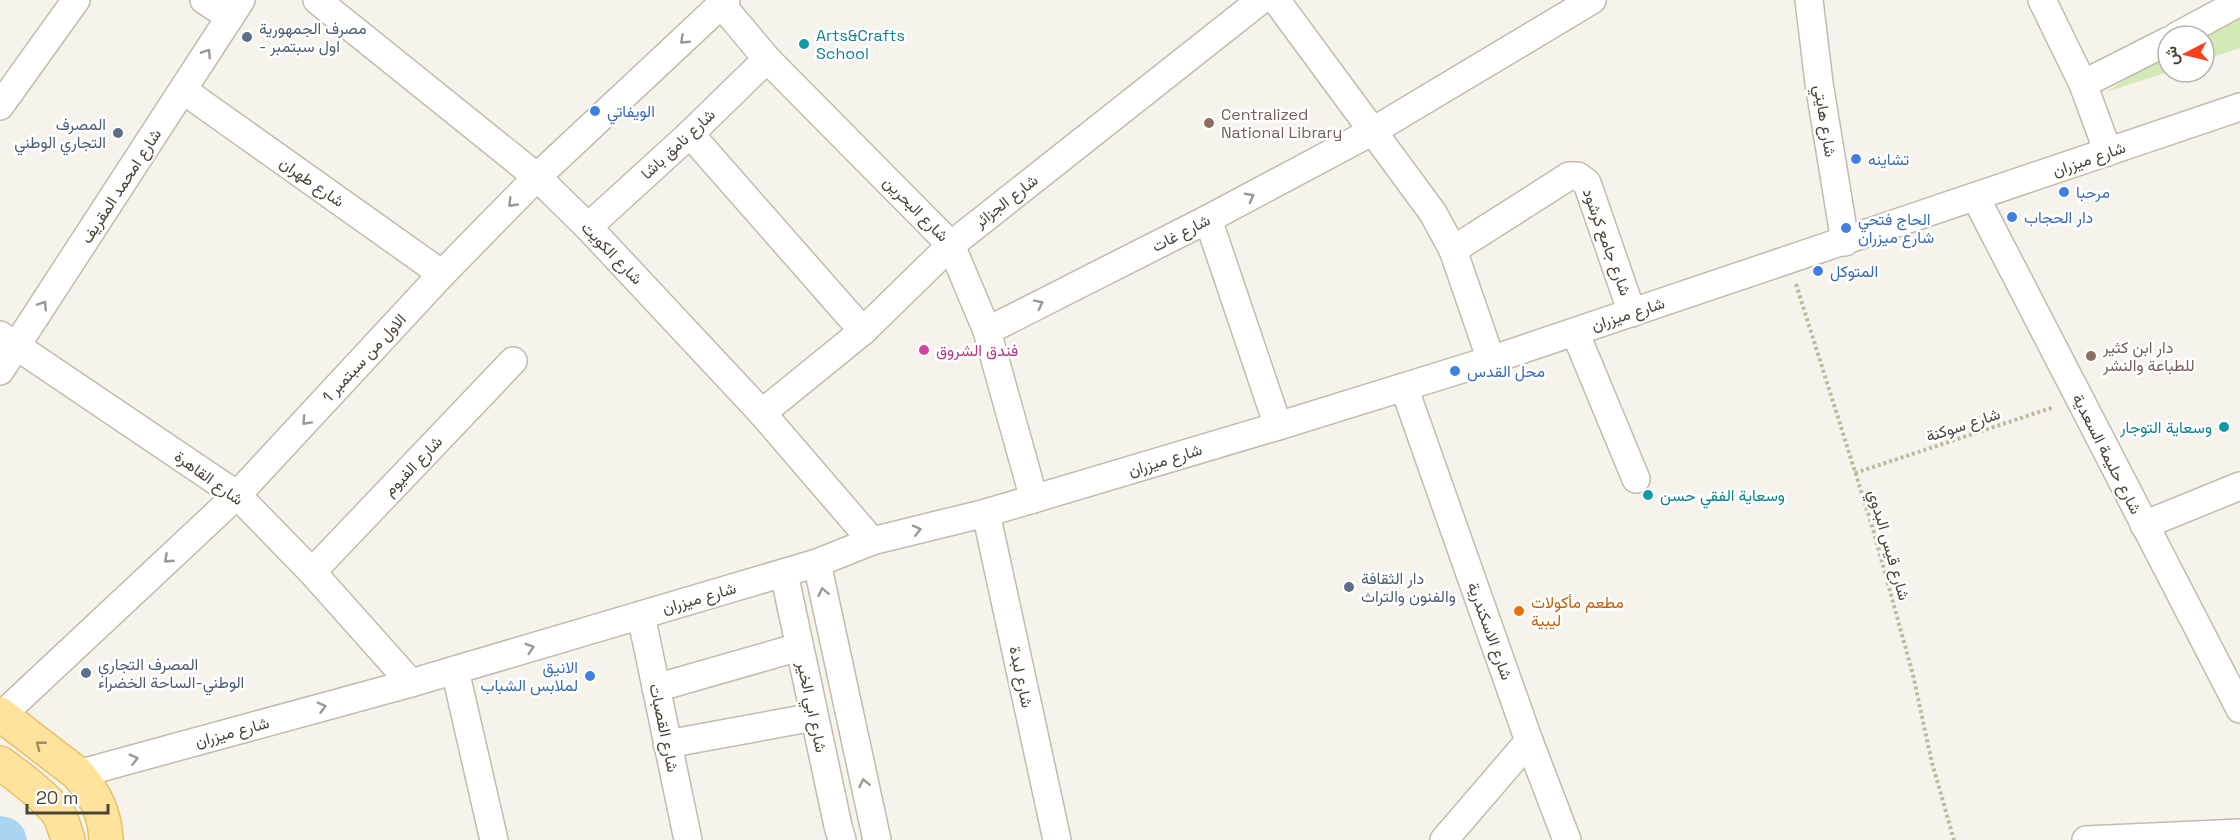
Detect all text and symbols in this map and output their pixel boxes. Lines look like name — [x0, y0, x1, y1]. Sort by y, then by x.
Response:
place label: مصرف الجمهورية - اول سبتمبر — [259, 18, 367, 57]
north arrow — [2156, 24, 2216, 84]
place label: Arts&Crafts School — [816, 25, 905, 64]
marker: مصرف الجمهورية - اول سبتمبر — [240, 30, 254, 44]
one-way arrow — [680, 33, 690, 44]
marker: Arts&Crafts School — [797, 37, 811, 51]
text: ش — [2160, 45, 2183, 67]
one-way arrow — [199, 49, 211, 59]
street label: شارع هايتي — [1806, 83, 1841, 159]
place label: الويفاتي — [607, 101, 655, 125]
marker: الويفاتي — [588, 104, 602, 118]
street label: شارع نامق باشا — [636, 104, 720, 185]
place label: Centralized National Library — [1221, 104, 1342, 143]
place label: المصرف التجاري الوطني — [14, 114, 106, 156]
marker: Centralized National Library — [1202, 116, 1216, 130]
street label: شارع امحمد المقريف — [76, 125, 167, 248]
marker: المصرف التجاري الوطني — [111, 126, 125, 140]
street label: شارع ميزران — [2050, 137, 2129, 182]
place label: تشاينه — [1868, 149, 1909, 170]
street label: شارع طهران — [275, 152, 348, 213]
marker: تشاينه — [1849, 152, 1863, 166]
street label: شارع الجزائر — [969, 170, 1043, 234]
street label: شارع البحرين — [878, 172, 953, 247]
place label: مرحبا — [2076, 182, 2110, 203]
street label: شارع جامع كرشود — [1577, 185, 1636, 299]
marker: مرحبا — [2057, 185, 2071, 199]
one-way arrow — [1244, 193, 1254, 204]
one-way arrow — [508, 195, 519, 206]
place label: دار الحجاب — [2024, 207, 2093, 228]
street label: شارع غات — [1148, 209, 1214, 258]
place label: الحاج فتحي شارع ميزران — [1858, 209, 1934, 249]
marker: دار الحجاب — [2005, 210, 2019, 224]
street label: شارع الكويت — [576, 217, 647, 290]
marker: الحاج فتحي شارع ميزران — [1839, 221, 1853, 235]
place label: المتوكل — [1830, 261, 1878, 282]
marker: المتوكل — [1811, 264, 1825, 278]
street label: شارع ميزران — [1589, 292, 1668, 337]
one-way arrow — [1033, 300, 1044, 312]
one-way arrow — [36, 301, 48, 311]
street label: الاول من سبتمبر 1 — [317, 309, 411, 407]
place label: دار ابن كثير للطباعة والنشر — [2102, 337, 2195, 376]
place label: فندق الشروق — [936, 340, 1018, 361]
marker: فندق الشروق — [917, 343, 931, 357]
marker: دار ابن كثير للطباعة والنشر — [2084, 349, 2098, 363]
place label: محل القدس — [1467, 361, 1545, 382]
marker: محل القدس — [1448, 364, 1462, 378]
street label: شارع حليمة السعدية — [2067, 390, 2146, 518]
street label: شارع سوكنة — [1923, 403, 2003, 448]
one-way arrow — [302, 415, 313, 425]
place label: وسعاية التوجار — [2119, 417, 2212, 438]
marker: وسعاية التوجار — [2217, 420, 2231, 434]
street label: شارع الفيوم — [379, 431, 448, 501]
street label: شارع ميزران — [1126, 439, 1205, 482]
street label: شارع القاهرة — [170, 446, 248, 511]
place label: وسعاية الفقي حسن — [1660, 485, 1785, 509]
street label: شارع قيس البدوي — [1860, 487, 1915, 604]
marker: وسعاية الفقي حسن — [1641, 488, 1655, 502]
one-way arrow — [912, 525, 922, 538]
one-way arrow — [165, 552, 176, 563]
place label: دار الثقافة والفنون والتراث — [1361, 568, 1456, 607]
street label: شارع ميزران — [660, 577, 739, 620]
street label: شارع الاسكندرية — [1462, 579, 1517, 683]
marker: دار الثقافة والفنون والتراث — [1342, 580, 1356, 594]
one-way arrow — [817, 588, 830, 598]
place label: مطعم مأكولات ليبية — [1531, 592, 1624, 631]
marker: مطعم مأكولات ليبية — [1512, 604, 1526, 618]
one-way arrow — [524, 643, 535, 655]
street label: شارع لبدة — [1003, 644, 1038, 710]
place label: المصرف التجاري الوطني-الساحة الخضراء — [98, 654, 244, 696]
place label: الانيق لملابس الشباب — [480, 657, 578, 696]
street label: شارع ابي الخير — [789, 659, 832, 755]
marker: المصرف التجاري الوطني-الساحة الخضراء — [79, 666, 93, 680]
marker: الانيق لملابس الشباب — [583, 669, 597, 683]
street label: شارع القصبات — [643, 682, 684, 774]
one-way arrow — [317, 702, 327, 714]
street label: شارع ميزران — [193, 712, 272, 753]
one-way arrow — [36, 741, 47, 752]
one-way arrow — [129, 753, 139, 766]
scale bar — [27, 777, 108, 815]
one-way arrow — [858, 778, 871, 788]
text: 20 m — [36, 786, 79, 809]

